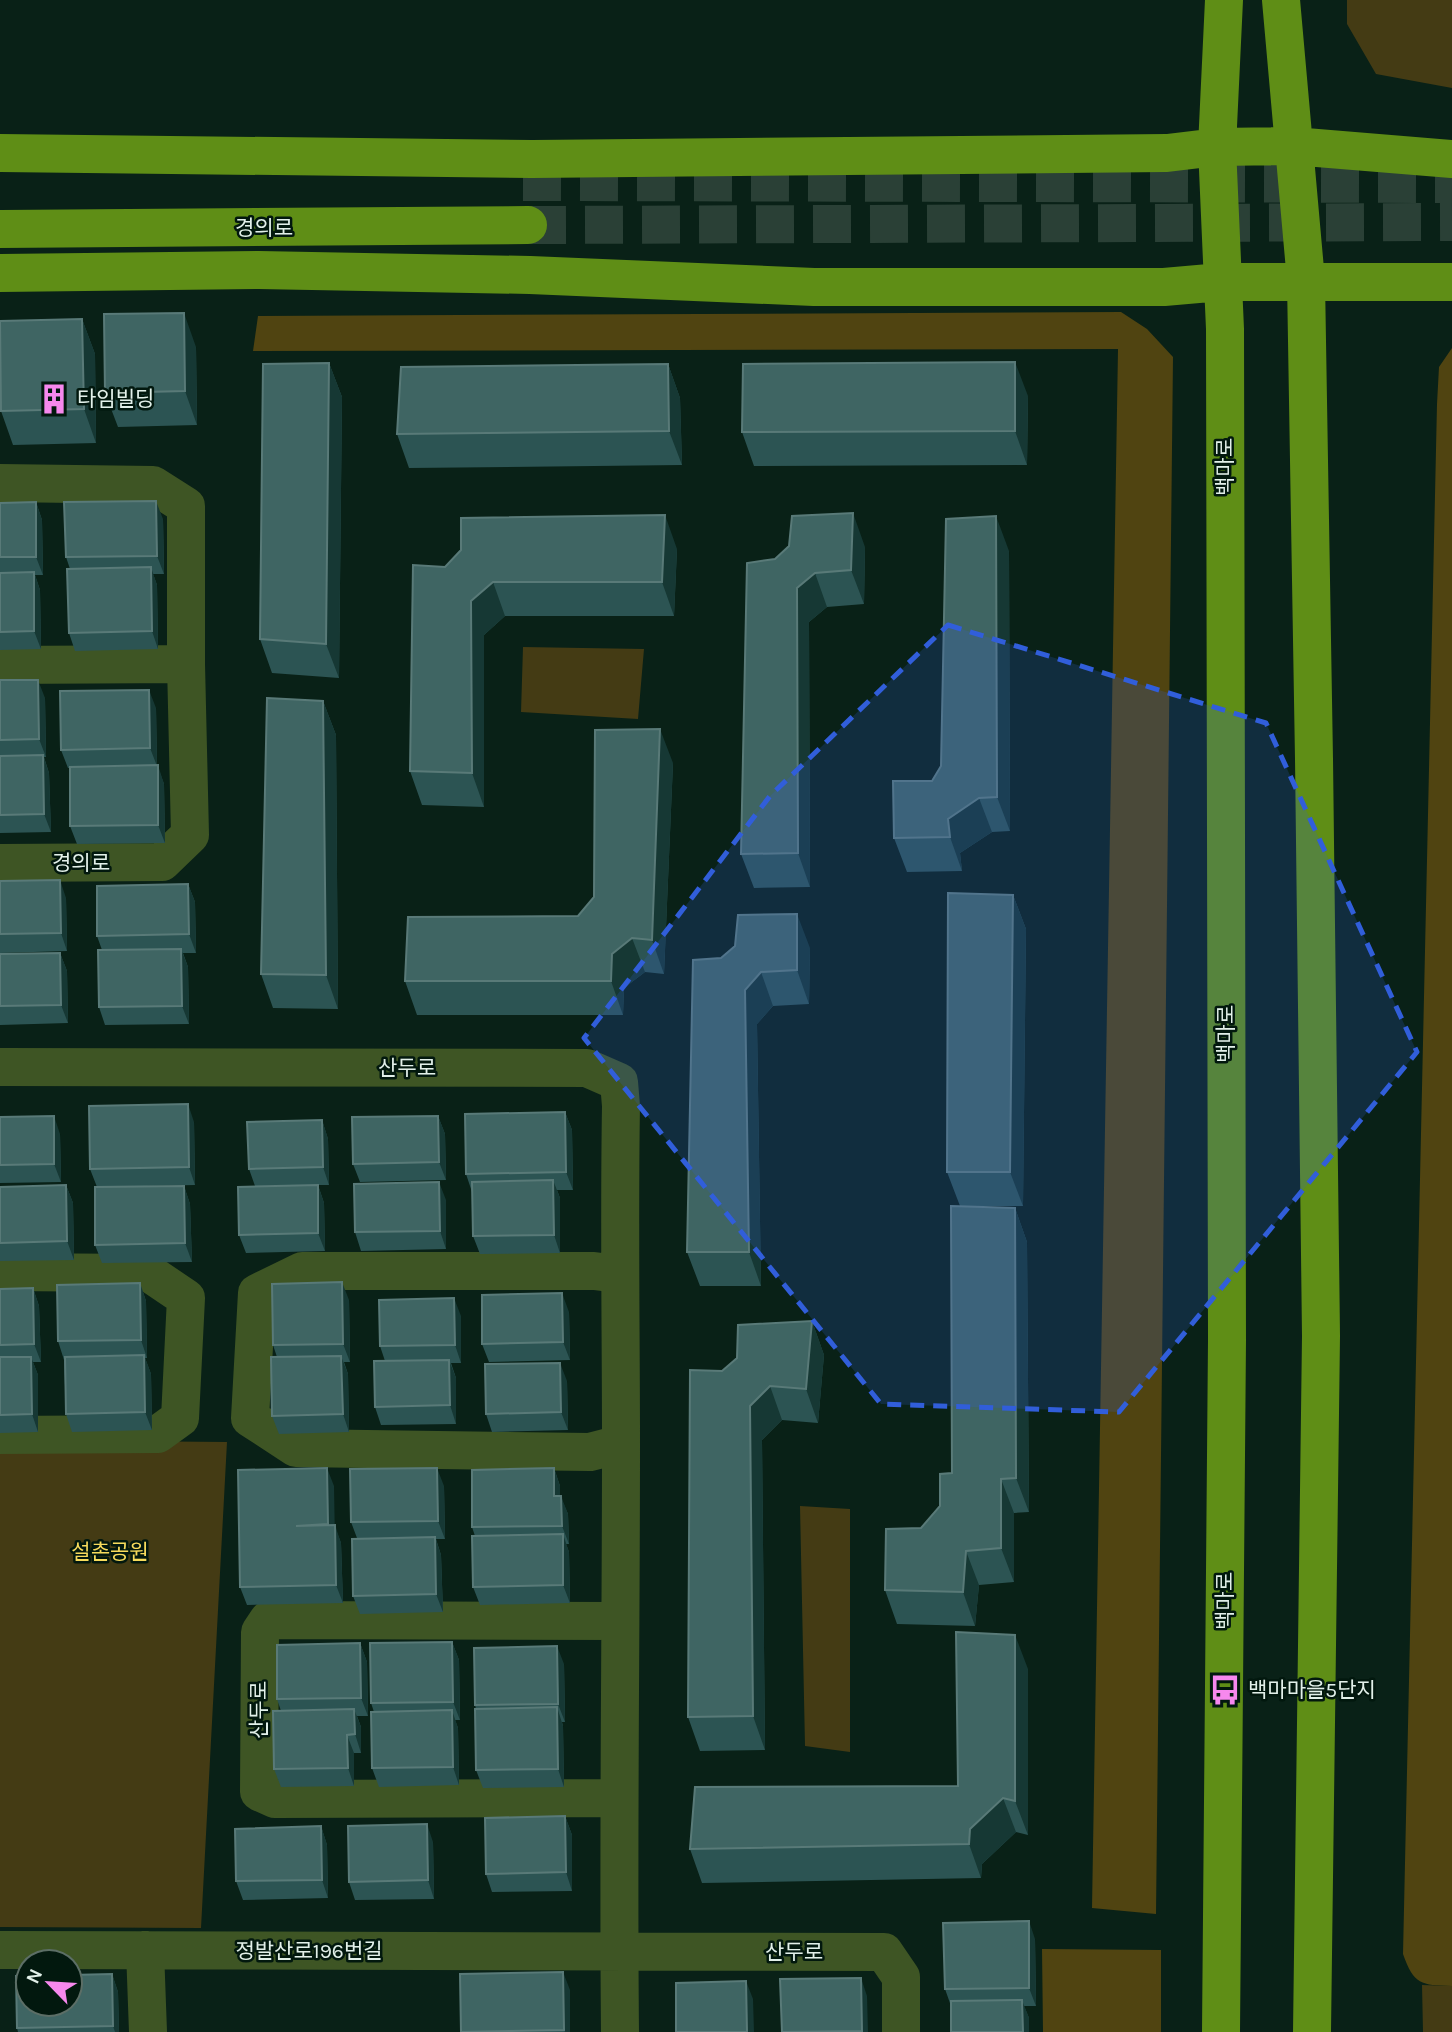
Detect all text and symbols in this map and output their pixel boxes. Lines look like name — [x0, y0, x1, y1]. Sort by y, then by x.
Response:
street label: 경의로 — [235, 216, 293, 240]
building icon: 타임빌딩 — [37, 382, 71, 416]
place label: 타임빌딩 — [77, 387, 154, 411]
street label: 백마로 — [1213, 438, 1237, 496]
street label: 경의로 — [52, 851, 110, 875]
street label: 백마로 — [1214, 1005, 1238, 1063]
street label: 산두로 — [378, 1056, 436, 1080]
park label: 설촌공원 — [71, 1540, 149, 1564]
street label: 백마로 — [1213, 1572, 1237, 1630]
bus stop icon: 백마마을5단지 — [1208, 1673, 1242, 1707]
place label: 백마마을5단지 — [1248, 1678, 1376, 1702]
street label: 산두로 — [247, 1681, 271, 1739]
street label: 정발산로196번길 — [235, 1939, 383, 1963]
street label: 산두로 — [765, 1940, 823, 1964]
north arrow — [14, 1948, 84, 2018]
text: N — [22, 1965, 47, 1987]

